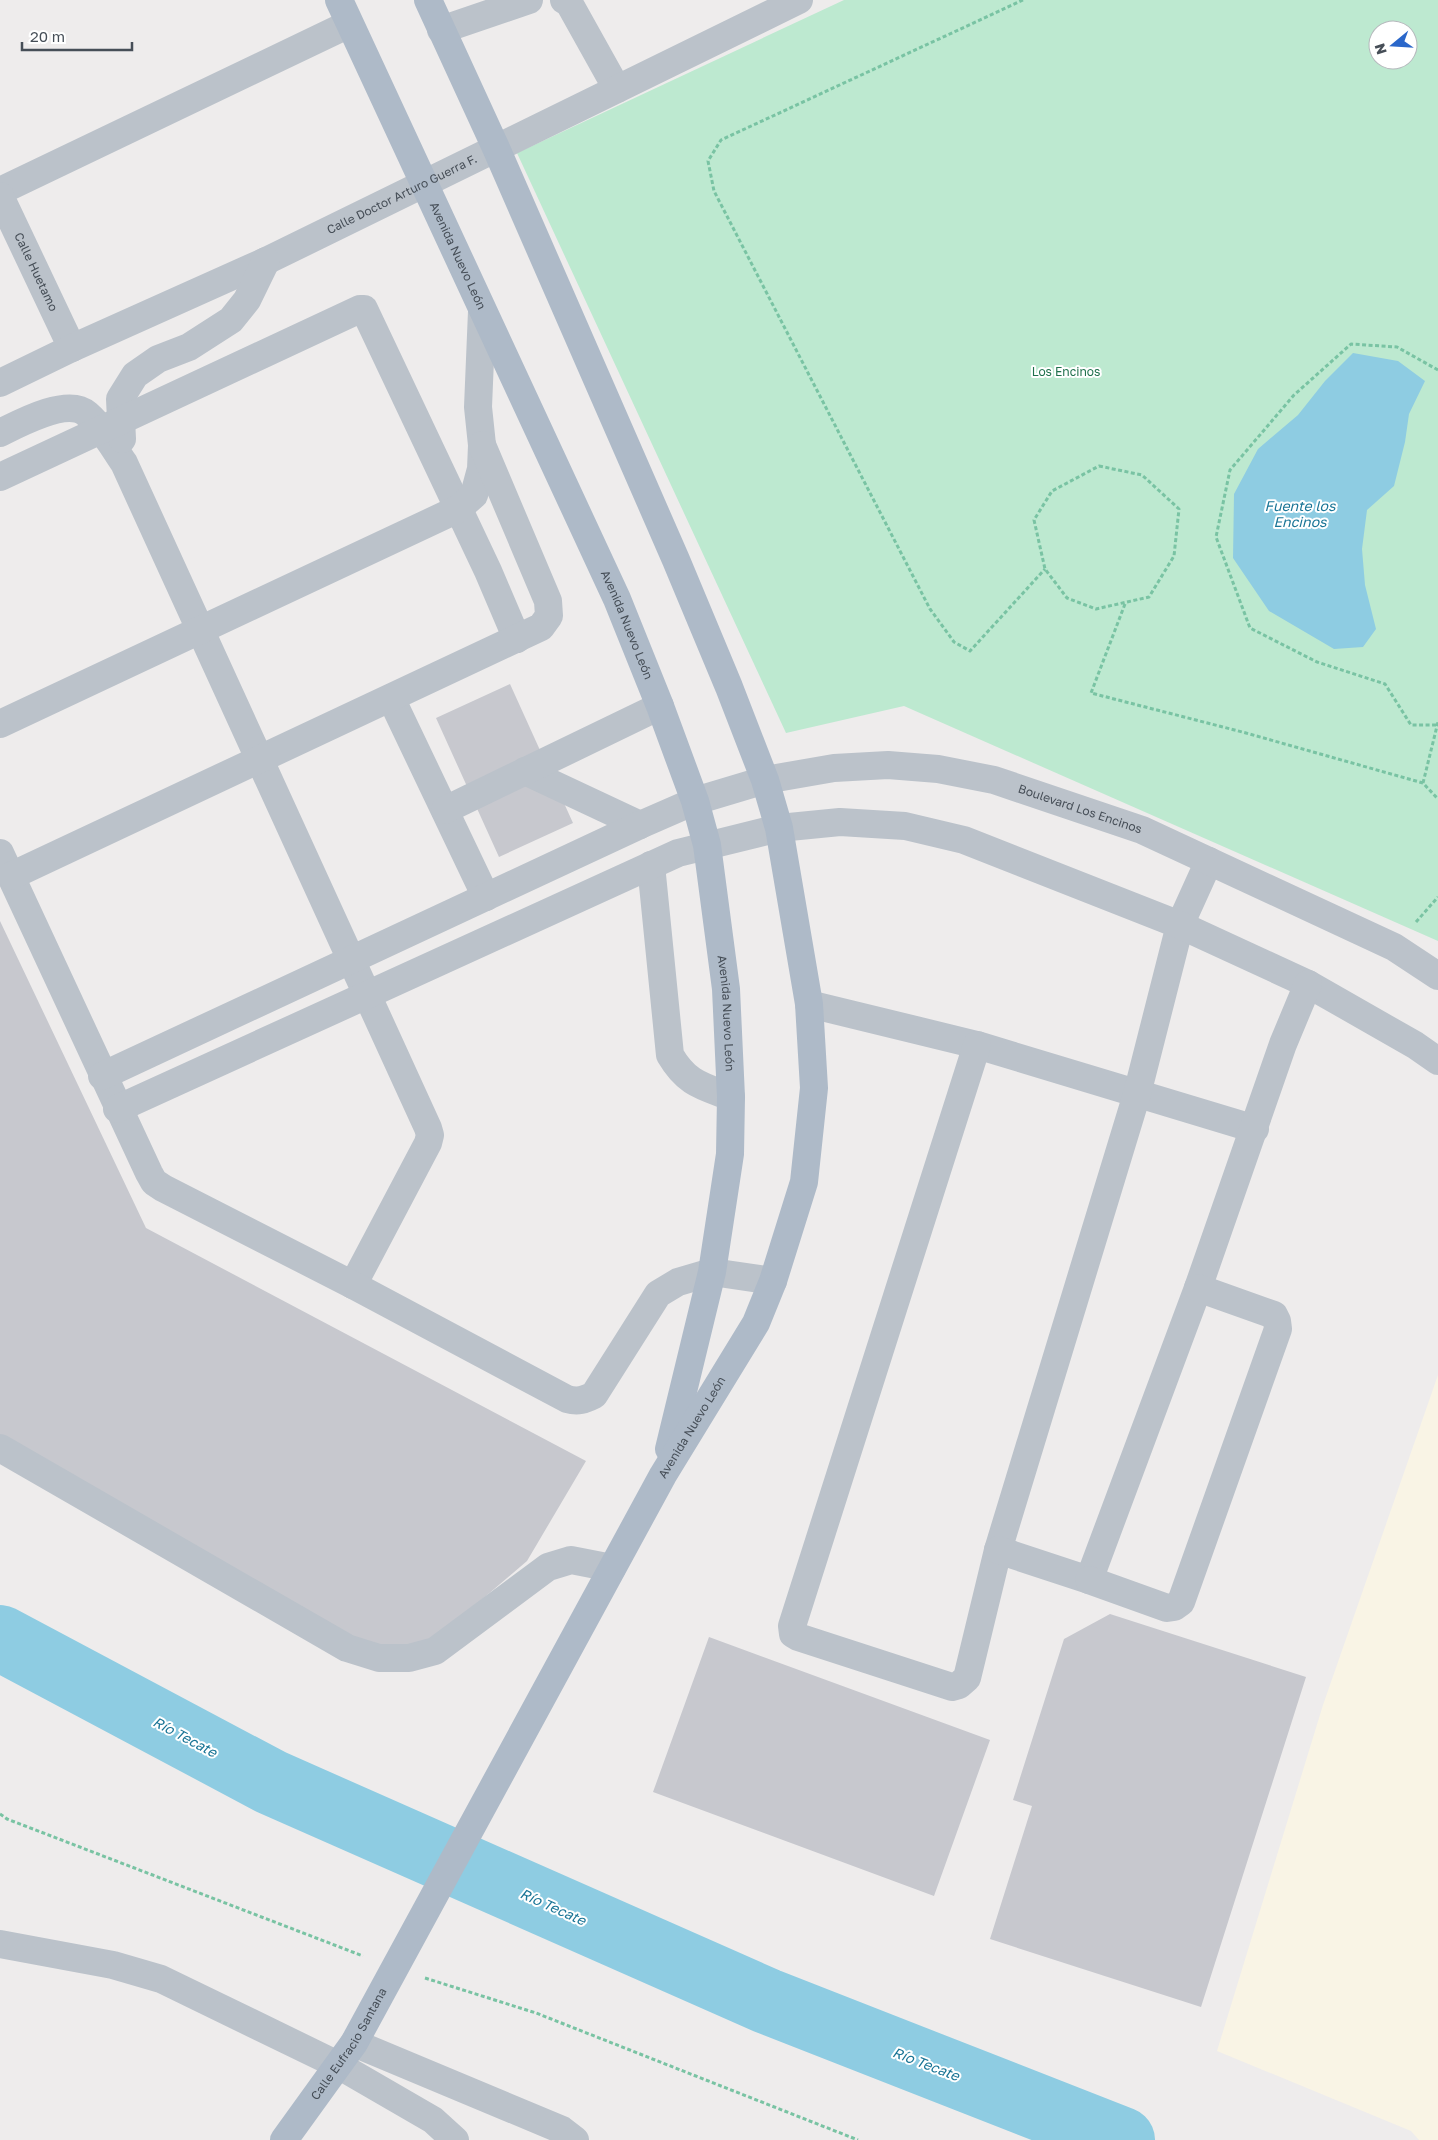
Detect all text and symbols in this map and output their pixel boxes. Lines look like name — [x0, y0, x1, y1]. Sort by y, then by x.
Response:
scale bar — [22, 20, 132, 52]
north arrow — [1368, 20, 1418, 70]
text: 20 m — [30, 27, 65, 45]
text: N — [1370, 41, 1390, 57]
street label: Calle Doctor Arturo Guerra F. — [324, 151, 479, 237]
street label: Avenida Nuevo León — [427, 199, 490, 312]
street label: Calle Huetamo — [11, 230, 61, 313]
park label: Los Encinos — [1032, 364, 1100, 379]
water label: Fuente los Encinos — [1265, 497, 1336, 530]
street label: Avenida Nuevo León — [598, 568, 656, 681]
street label: Boulevard Los Encinos — [1016, 781, 1144, 837]
street label: Avenida Nuevo León — [715, 954, 738, 1072]
street label: Avenida Nuevo León — [655, 1373, 729, 1481]
water label: Río Tecate — [150, 1713, 221, 1761]
water label: Río Tecate — [518, 1885, 589, 1929]
street label: Calle Eufracio Santana — [307, 1985, 390, 2103]
water label: Río Tecate — [891, 2043, 963, 2084]

